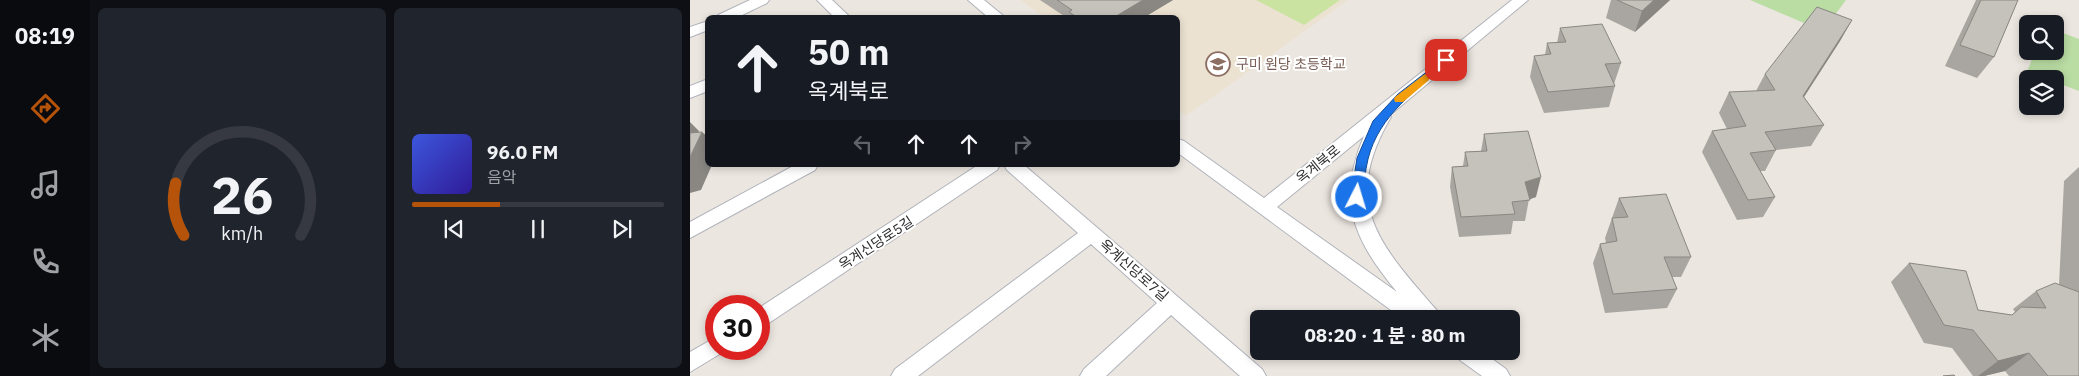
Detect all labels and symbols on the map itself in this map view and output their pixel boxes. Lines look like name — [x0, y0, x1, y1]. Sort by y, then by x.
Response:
pin — [1425, 39, 1467, 81]
school or university icon: 구미 원당 초등학교 — [1205, 51, 1231, 77]
place label: 구미 원당 초등학교 — [1236, 55, 1346, 73]
street label: 옥계북로 — [1292, 141, 1344, 187]
position arrow — [1330, 170, 1382, 222]
street label: 옥계신당로5길 — [835, 212, 917, 274]
street label: 옥계신당로7길 — [1096, 235, 1172, 305]
speed limit sign: 30 — [705, 295, 770, 360]

